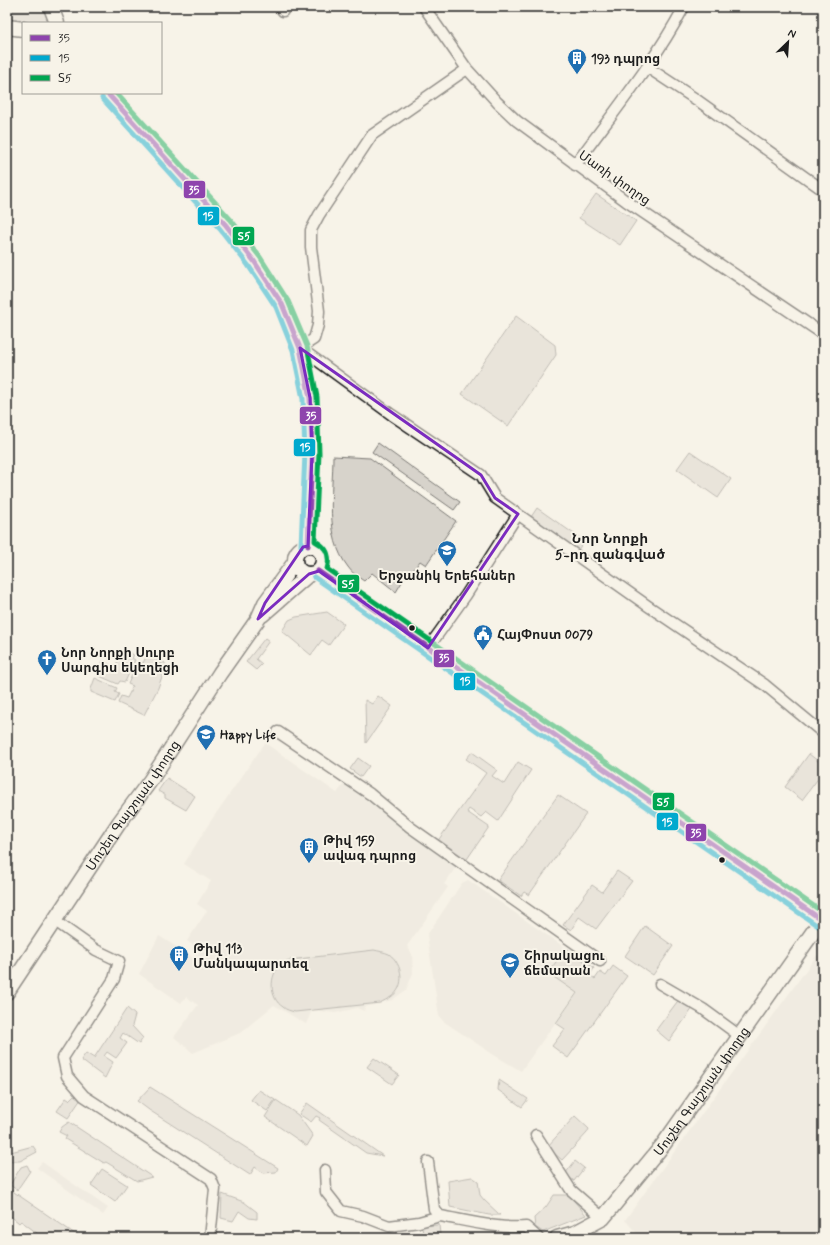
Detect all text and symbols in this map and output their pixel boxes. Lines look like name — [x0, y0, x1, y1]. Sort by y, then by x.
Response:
legend — [22, 22, 162, 94]
north arrow — [768, 22, 808, 62]
text: N — [786, 26, 798, 42]
text: 35 — [58, 31, 70, 47]
building icon: 193 դպրոց — [566, 47, 588, 75]
text: 15 — [58, 51, 70, 67]
place label: 193 դպրոց — [591, 51, 660, 68]
text: Տ5 — [58, 71, 72, 87]
street label: Մառի փողոց — [575, 147, 654, 209]
line badge: 35 — [183, 180, 206, 199]
text: 35 — [189, 184, 200, 198]
line badge: 15 — [197, 206, 220, 226]
text: 15 — [203, 210, 214, 224]
line badge: Տ5 — [232, 226, 255, 246]
text: Տ5 — [237, 230, 251, 244]
line badge: 35 — [299, 406, 322, 425]
text: 35 — [306, 410, 317, 424]
line badge: 15 — [293, 438, 316, 457]
text: 15 — [300, 441, 311, 455]
district label: Նոր Նորքի 5-րդ զանգված — [555, 530, 665, 564]
school or university icon: Երջանիկ Երեհաներ — [436, 539, 458, 567]
place label: Երջանիկ Երեհաներ — [378, 568, 516, 585]
line badge: Տ5 — [337, 574, 360, 593]
text: Տ5 — [341, 578, 355, 592]
unlabelled marker — [407, 623, 417, 633]
public building icon: ՀայՓոստ 0079 — [472, 623, 494, 651]
place label: ՀայՓոստ 0079 — [497, 627, 594, 644]
place label: Նոր Նորքի Սուրբ Սարգիս եկեղեցի — [61, 645, 179, 677]
church icon: Նոր Նորքի Սուրբ Սարգիս եկեղեցի — [36, 648, 58, 676]
line badge: 35 — [433, 649, 455, 668]
text: 35 — [439, 652, 450, 666]
line badge: 15 — [453, 672, 476, 691]
text: 15 — [460, 675, 471, 689]
school or university icon: Happy Life — [195, 723, 217, 751]
place label: Happy Life — [220, 727, 276, 744]
street label: Մուշեղ Գալշոյան փողոց — [83, 737, 184, 874]
line badge: Տ5 — [652, 792, 675, 811]
text: Տ5 — [656, 796, 670, 810]
line badge: 15 — [656, 812, 679, 831]
text: 15 — [662, 816, 673, 830]
line badge: 35 — [685, 823, 707, 842]
text: 35 — [691, 827, 702, 841]
place label: Թիվ 159 ավագ դպրոց — [323, 833, 416, 865]
building icon: Թիվ 159 ավագ դպրոց — [298, 836, 320, 864]
unlabelled marker — [717, 855, 727, 865]
place label: Թիվ 113 Մանկապարտեզ — [193, 941, 309, 973]
building icon: Թիվ 113 Մանկապարտեզ — [168, 944, 190, 972]
place label: Շիրակացու ճեմարան — [524, 948, 605, 980]
school or university icon: Շիրակացու ճեմարան — [499, 951, 521, 979]
street label: Մուշեղ Գալշոյան փողոց — [650, 1024, 754, 1160]

